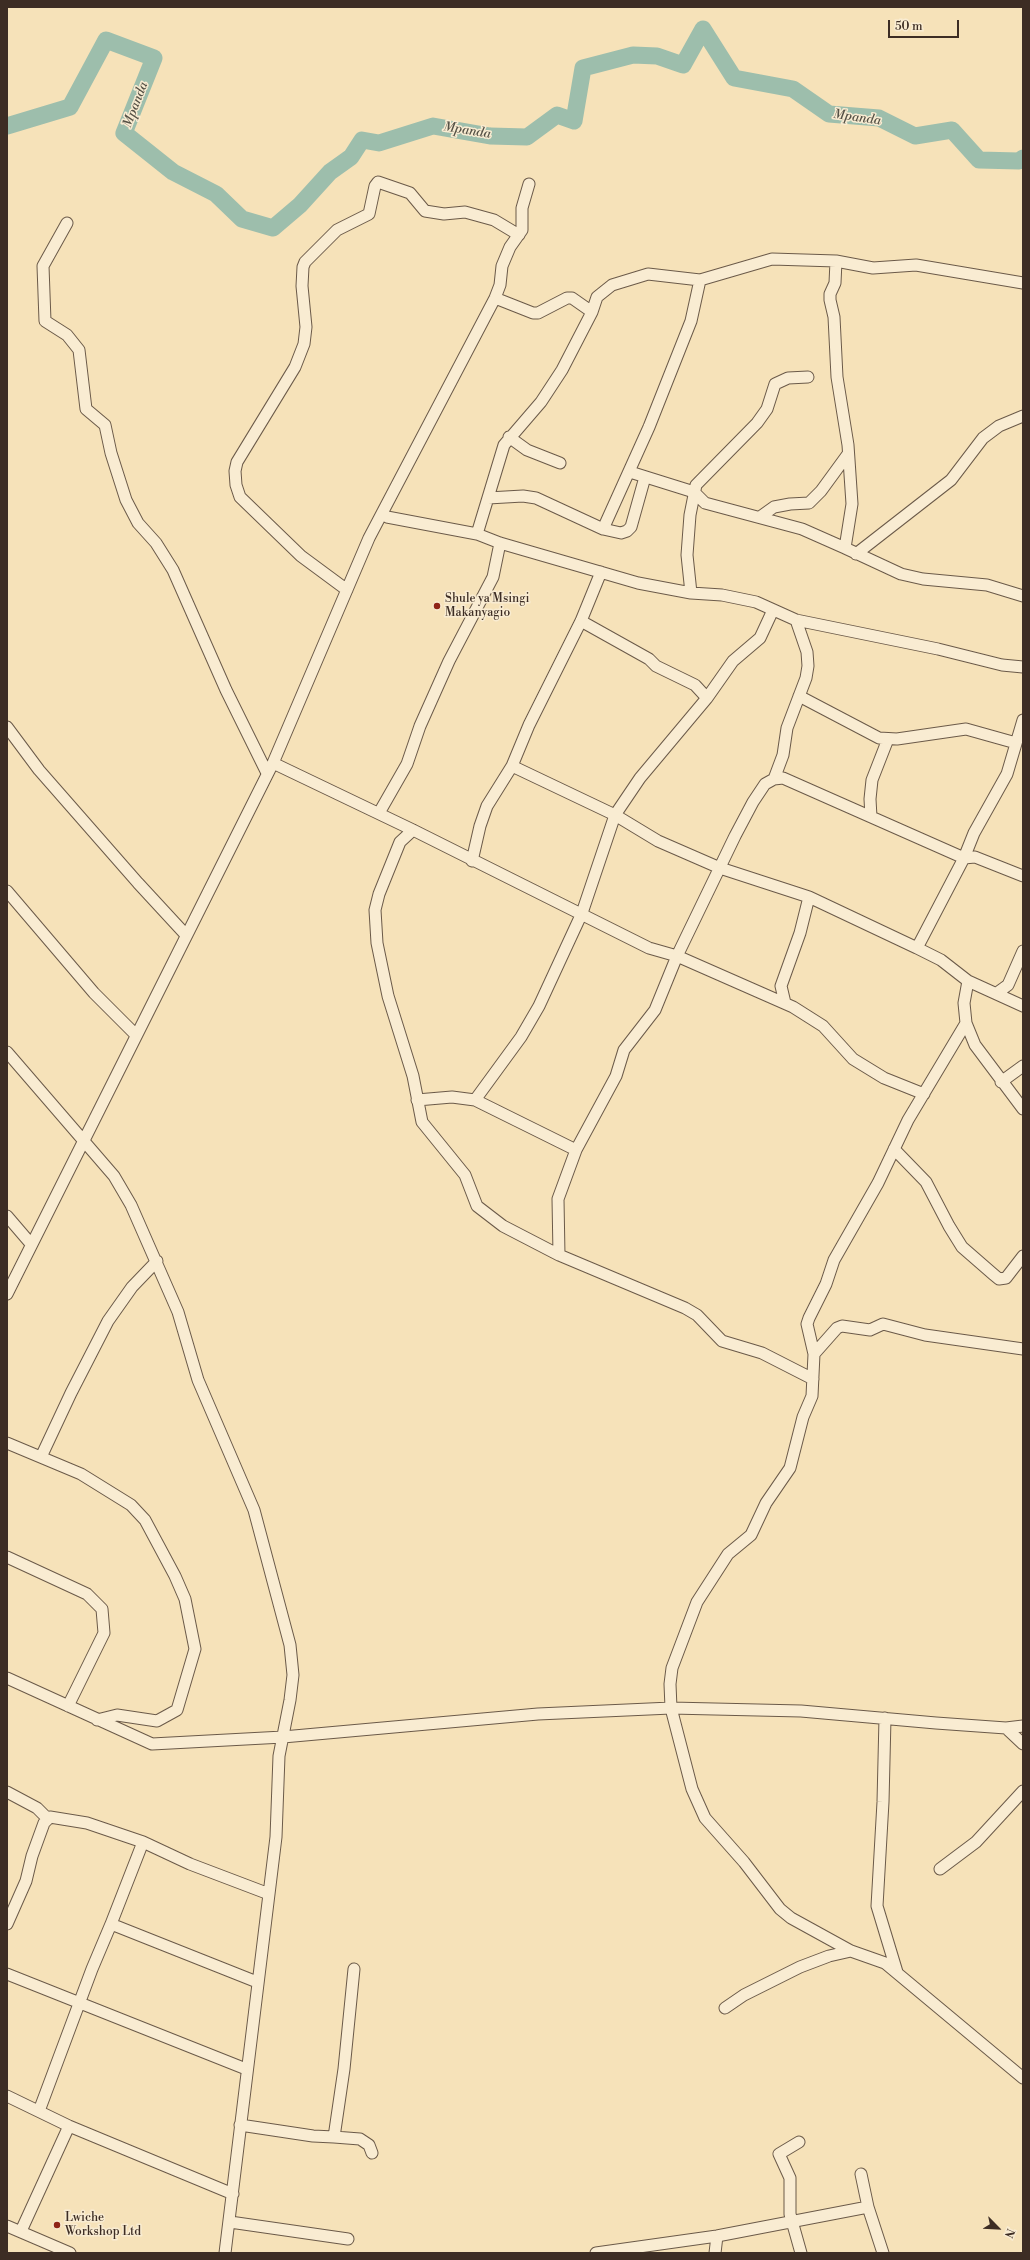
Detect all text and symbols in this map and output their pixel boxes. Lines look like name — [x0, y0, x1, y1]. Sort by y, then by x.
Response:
scale bar — [890, 12, 961, 38]
text: 50 m — [895, 19, 923, 34]
water label: Mpanda — [120, 80, 152, 130]
water label: Mpanda — [832, 107, 882, 129]
water label: Mpanda — [442, 120, 492, 142]
place label: Shule ya Msingi Makanyagio — [445, 592, 529, 620]
marker: Shule ya Msingi Makanyagio — [432, 601, 442, 611]
north arrow — [978, 2208, 1018, 2248]
place label: Lwiche Workshop Ltd — [65, 2211, 141, 2239]
marker: Lwiche Workshop Ltd — [52, 2220, 62, 2230]
text: N — [1001, 2226, 1017, 2240]

